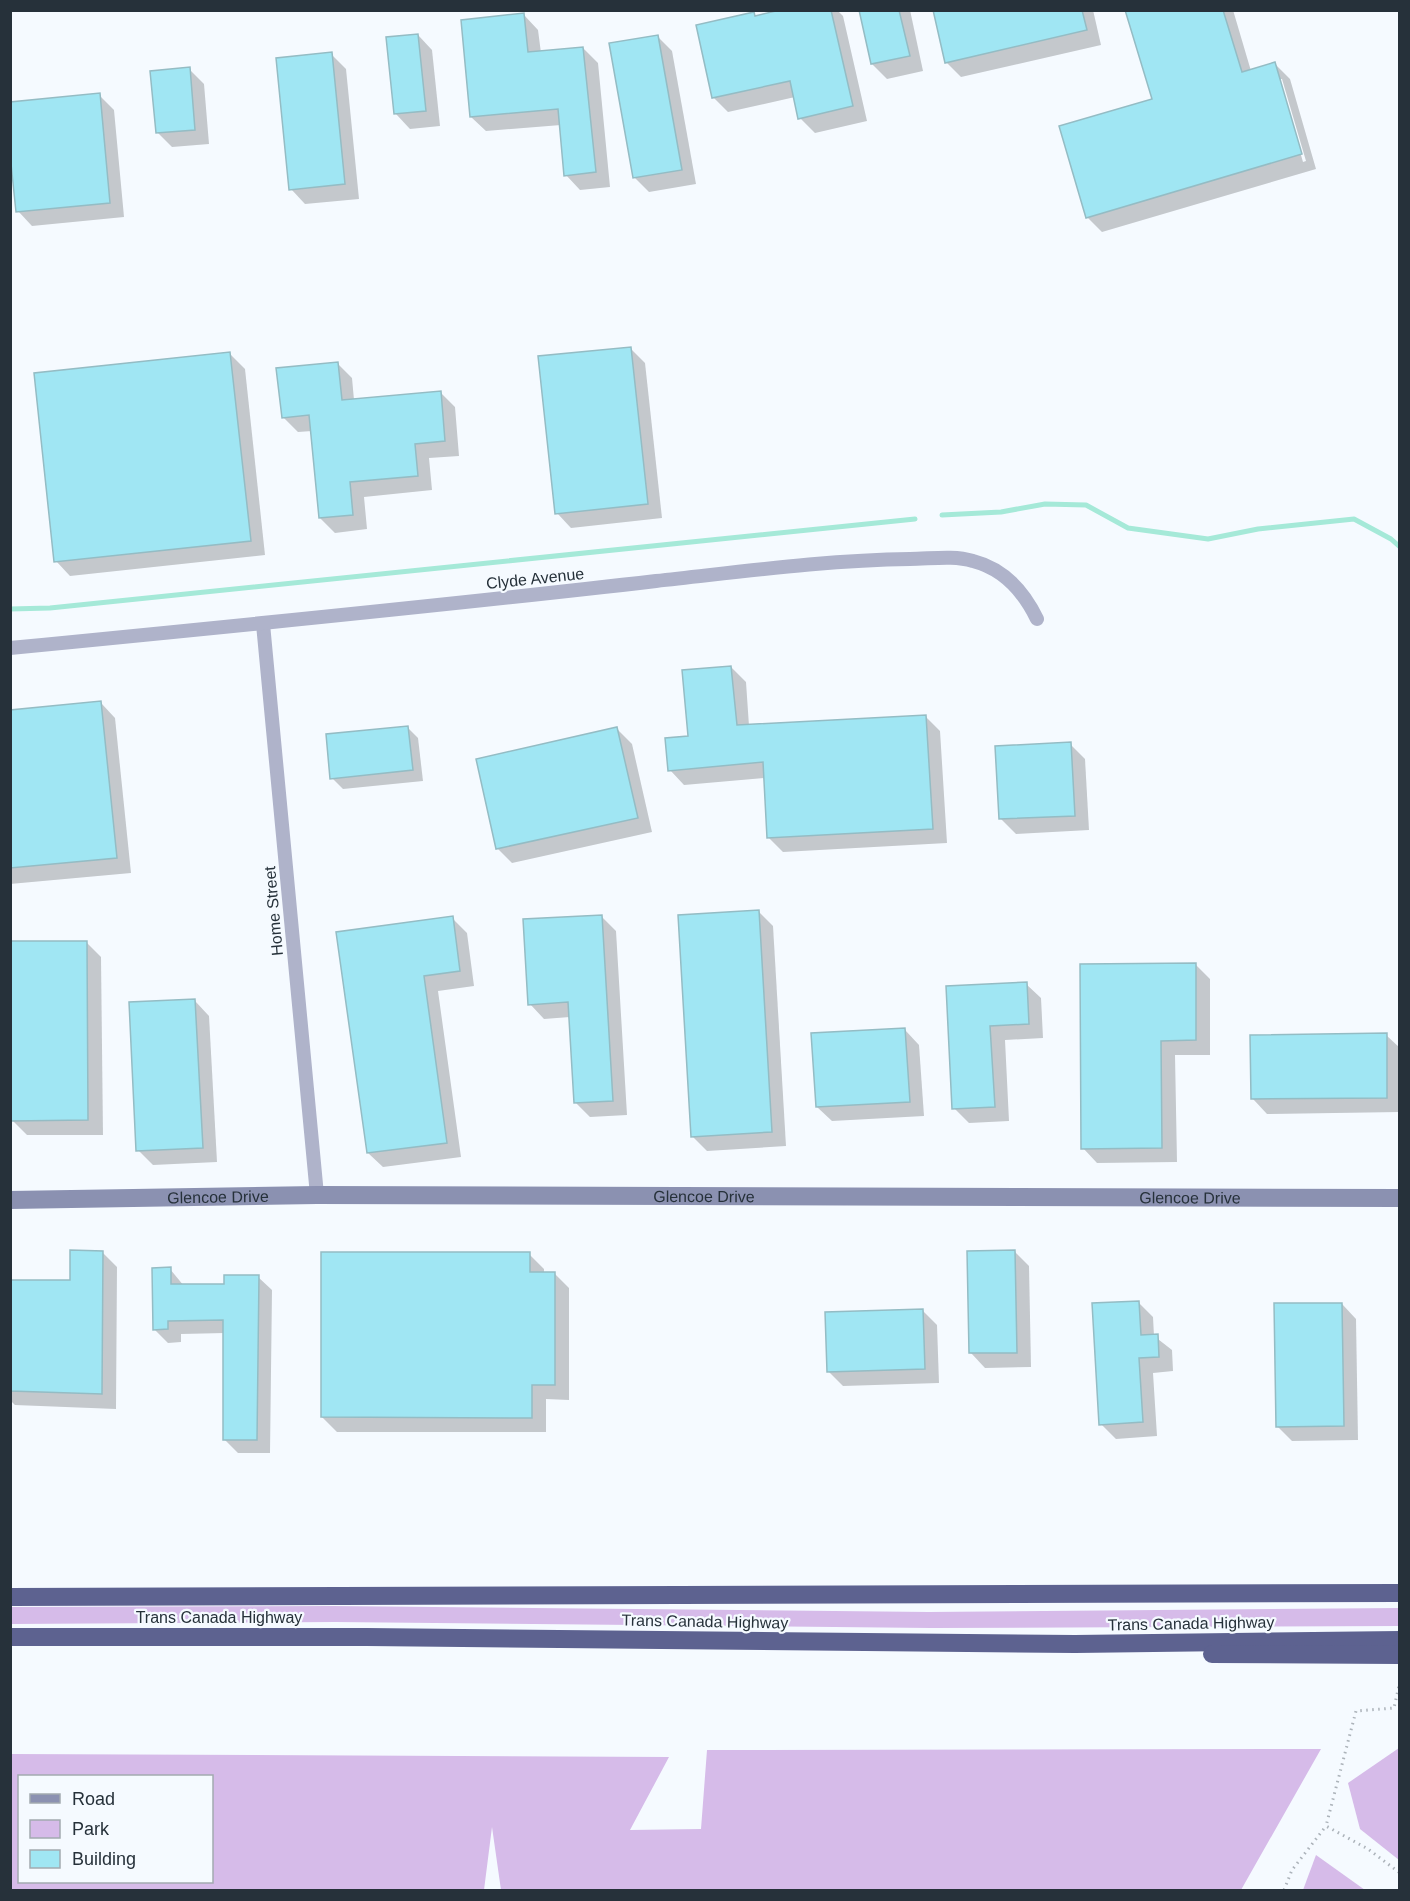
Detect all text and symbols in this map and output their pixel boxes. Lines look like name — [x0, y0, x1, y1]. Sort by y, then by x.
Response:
street label: Clyde Avenue — [485, 565, 585, 592]
street label: Home Street — [261, 865, 286, 956]
street label: Glencoe Drive — [167, 1188, 269, 1206]
street label: Glencoe Drive — [653, 1188, 755, 1205]
street label: Glencoe Drive — [1139, 1189, 1241, 1207]
street label: Trans Canada Highway — [136, 1609, 302, 1626]
street label: Trans Canada Highway — [622, 1612, 788, 1631]
street label: Trans Canada Highway — [1108, 1614, 1274, 1633]
legend — [18, 1775, 213, 1883]
text: Road — [72, 1789, 115, 1809]
text: Park — [72, 1819, 110, 1839]
text: Building — [72, 1849, 136, 1869]

